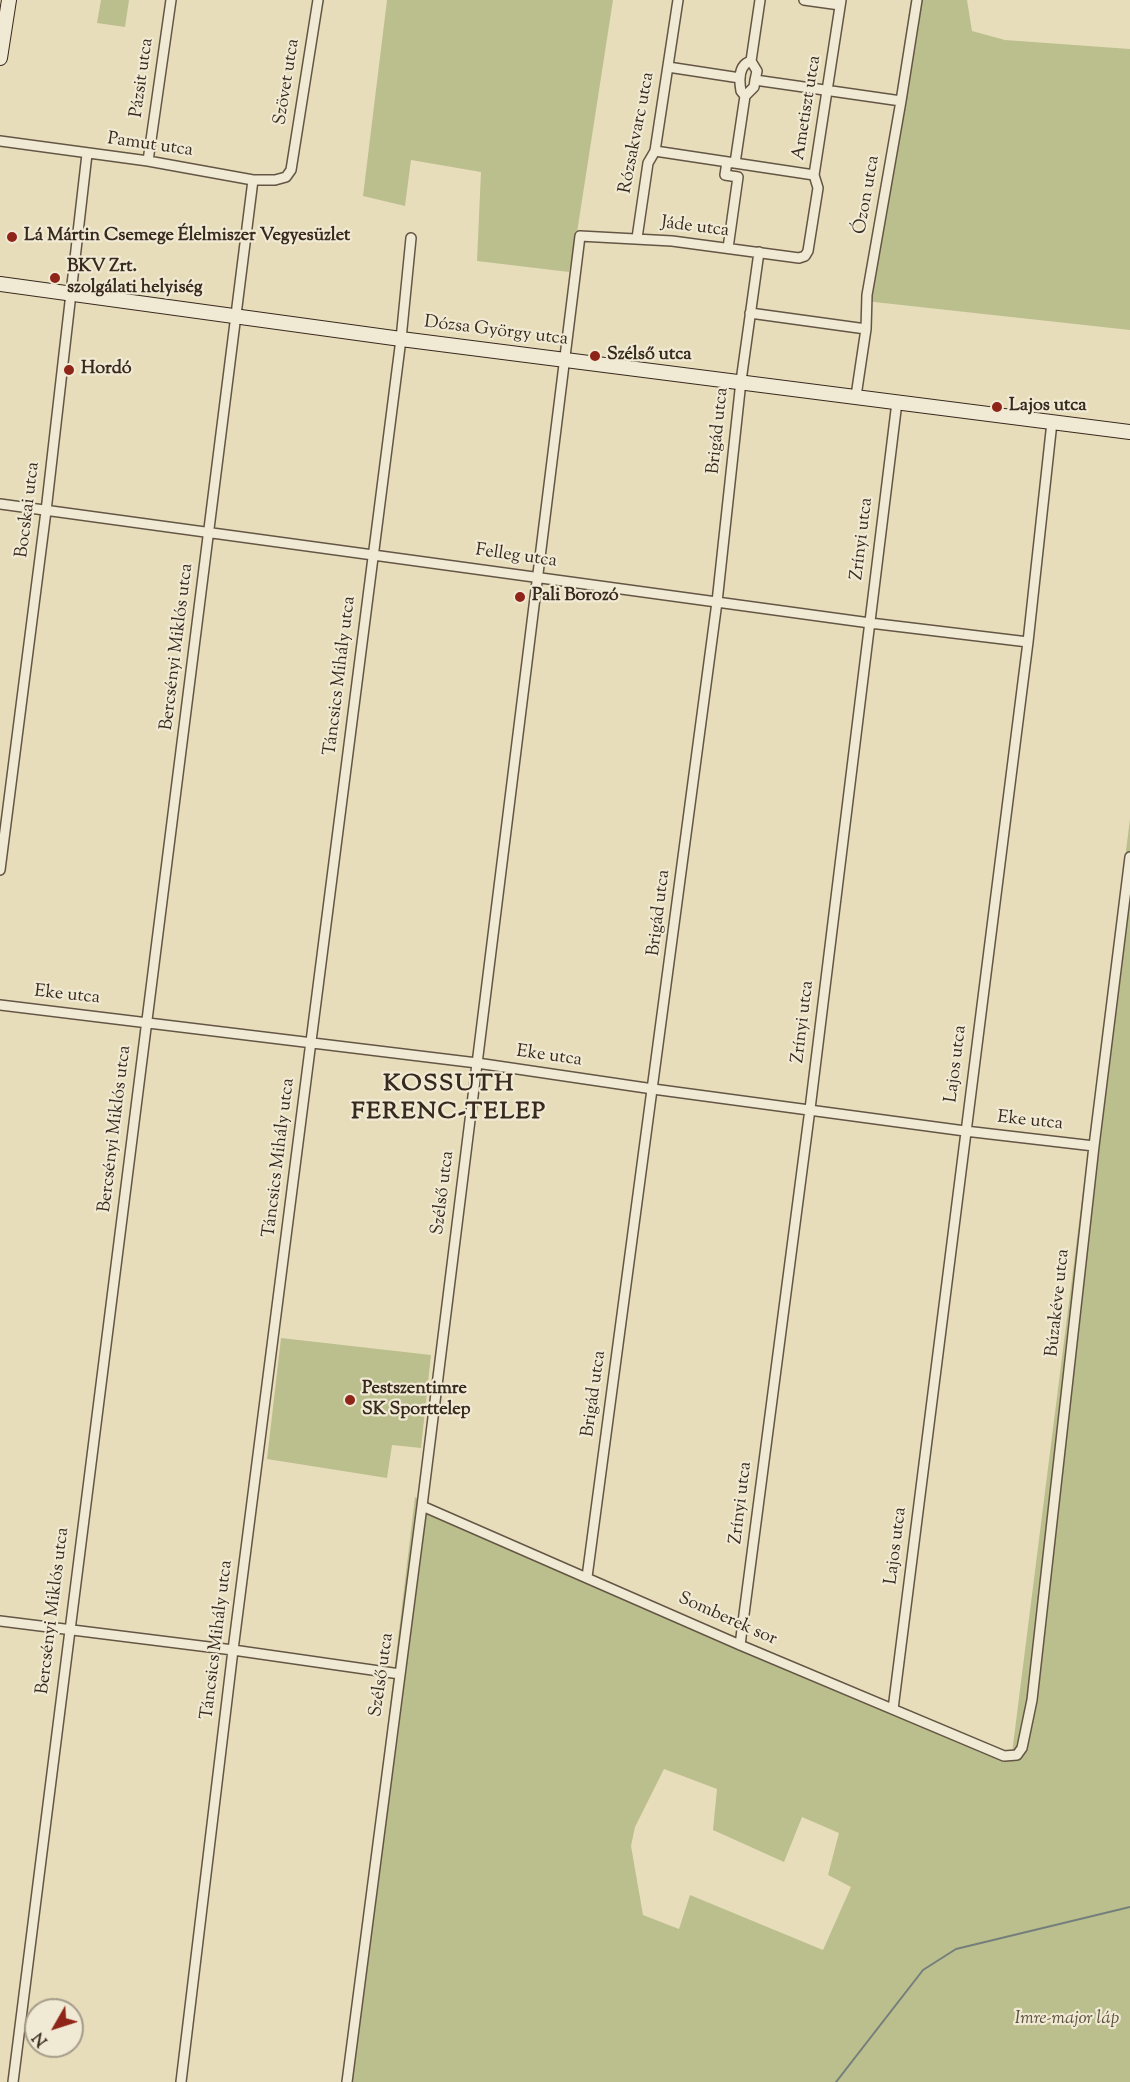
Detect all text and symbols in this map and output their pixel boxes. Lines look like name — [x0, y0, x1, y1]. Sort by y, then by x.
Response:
street label: Pázsit utca — [127, 37, 159, 119]
street label: Szövet utca — [271, 37, 305, 127]
street label: Ametiszt utca — [789, 54, 827, 162]
street label: Rózsakvarc utca — [616, 71, 660, 195]
street label: Pamut utca — [106, 129, 194, 163]
street label: Ózon utca — [850, 154, 886, 236]
street label: Jáde utca — [660, 213, 730, 243]
place label: Lá Mártin Csemege Élelmiszer Vegyesüzlet — [24, 226, 350, 248]
marker: Lá Mártin Csemege Élelmiszer Vegyesüzlet — [5, 230, 19, 244]
place label: BKV Zrt. szolgálati helyiség — [67, 257, 203, 300]
marker: BKV Zrt. szolgálati helyiség — [48, 271, 62, 285]
street label: Dózsa György utca — [423, 312, 569, 352]
place label: Szélső utca — [607, 345, 692, 367]
marker: Szélső utca — [588, 349, 602, 363]
place label: Hordó — [81, 359, 132, 381]
marker: Hordó — [62, 363, 76, 377]
street label: Brigád utca — [704, 387, 734, 475]
place label: Lajos utca — [1009, 396, 1087, 418]
marker: Lajos utca — [990, 400, 1004, 414]
street label: Bocskai utca — [12, 461, 46, 559]
street label: Zrínyi utca — [847, 497, 879, 581]
street label: Felleg utca — [474, 541, 558, 573]
street label: Bercsényi Miklós utca — [157, 562, 199, 732]
place label: Pali Borozó — [532, 586, 619, 608]
marker: Pali Borozó — [513, 590, 527, 604]
street label: Táncsics Mihály utca — [321, 595, 361, 757]
street label: Brigád utca — [644, 869, 676, 957]
street label: Zrínyi utca — [788, 980, 820, 1064]
street label: Eke utca — [33, 982, 101, 1010]
street label: Lajos utca — [942, 1024, 972, 1104]
street label: Eke utca — [515, 1042, 583, 1072]
street label: Bercsényi Miklós utca — [95, 1044, 137, 1214]
district label: KOSSUTH FERENC-TELEP — [351, 1072, 547, 1128]
street label: Táncsics Mihály utca — [260, 1077, 300, 1239]
street label: Eke utca — [996, 1108, 1064, 1136]
street label: Szélső utca — [428, 1150, 460, 1236]
street label: Búzakéve utca — [1043, 1248, 1075, 1358]
street label: Brigád utca — [578, 1349, 612, 1439]
place label: Pestszentimre SK Sporttelep — [362, 1379, 471, 1422]
marker: Pestszentimre SK Sporttelep — [343, 1393, 357, 1407]
street label: Zrínyi utca — [726, 1461, 758, 1545]
street label: Lajos utca — [882, 1506, 912, 1586]
street label: Bercsényi Miklós utca — [33, 1526, 75, 1696]
street label: Táncsics Mihály utca — [198, 1559, 238, 1721]
street label: Somberek sor — [674, 1589, 780, 1651]
street label: Szélső utca — [366, 1632, 400, 1718]
north arrow — [24, 1998, 84, 2058]
park label: Imre-major láp — [1015, 2009, 1119, 2031]
text: N — [28, 2026, 54, 2051]

